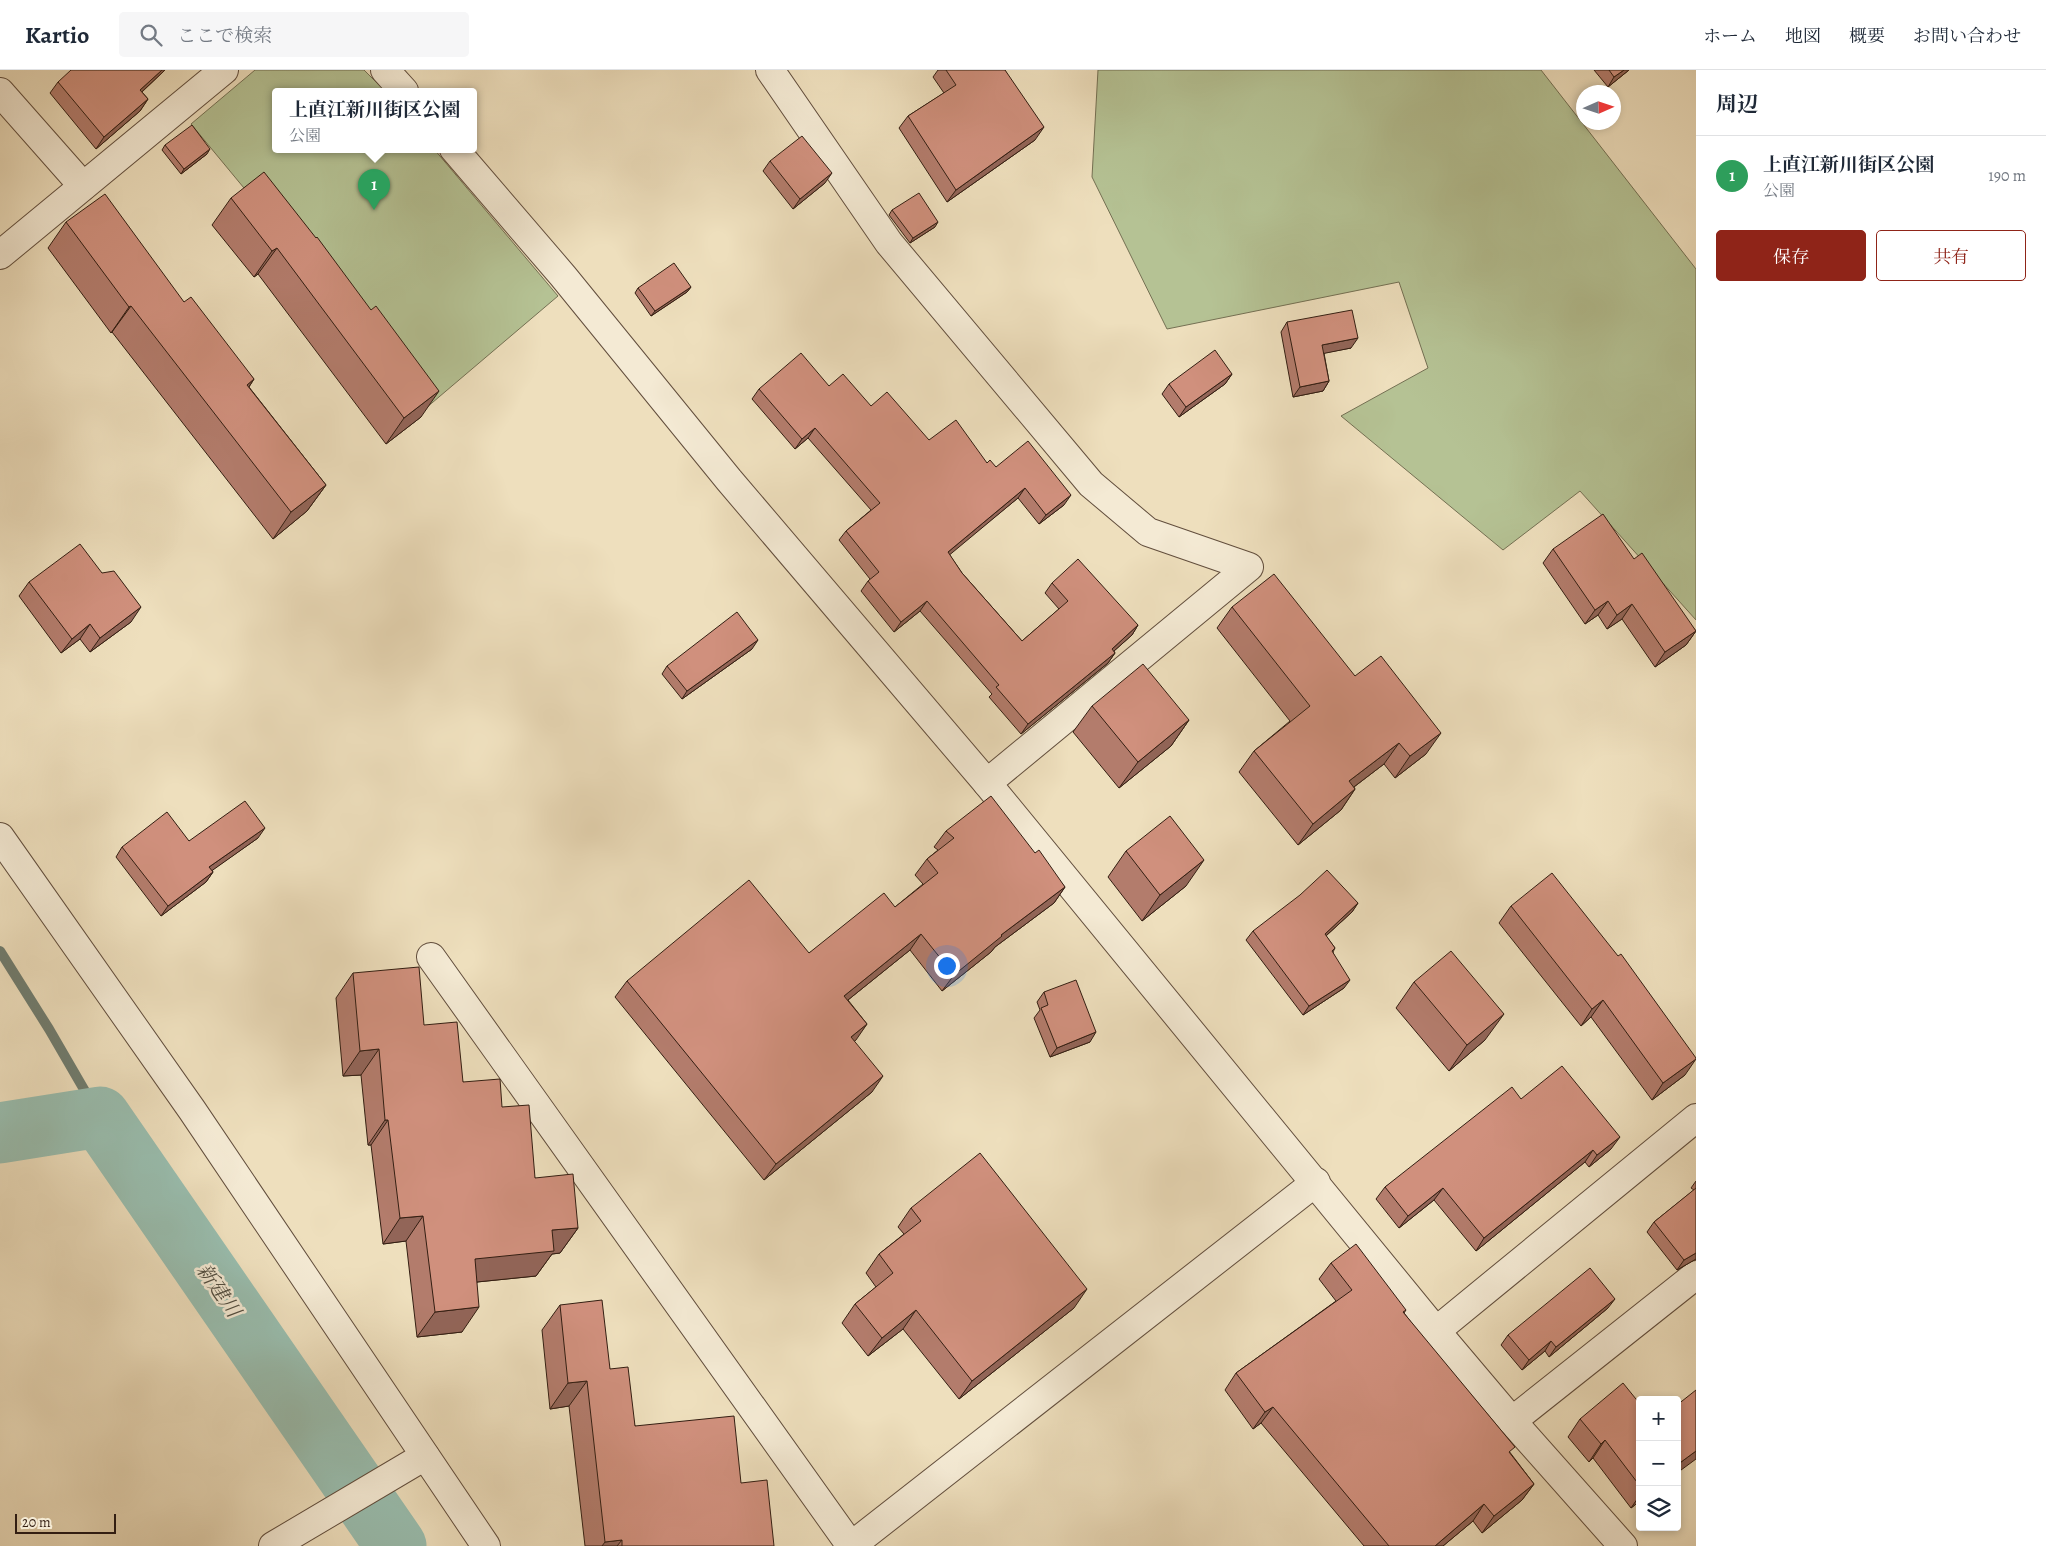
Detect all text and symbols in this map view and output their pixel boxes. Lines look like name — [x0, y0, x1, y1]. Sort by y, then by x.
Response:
search box — [119, 12, 469, 57]
text: Kartio — [25, 19, 89, 51]
icon: search — [137, 21, 165, 49]
text: ここで検索 — [177, 23, 272, 49]
text: ホーム — [1703, 24, 1757, 48]
text: 地図 — [1785, 24, 1821, 48]
text: 概要 — [1849, 24, 1885, 48]
text: お問い合わせ — [1913, 24, 2021, 48]
north arrow — [1576, 85, 1621, 130]
popup — [272, 88, 477, 153]
text: 周辺 — [1716, 90, 1758, 118]
text: 上直江新川街区公園 — [289, 97, 460, 123]
text: 公園 — [289, 125, 321, 147]
text: 上直江新川街区公園 — [1763, 152, 1934, 178]
text: 1 — [1729, 165, 1735, 187]
text: 190 m — [1988, 165, 2026, 187]
pin: 1 — [358, 169, 390, 210]
text: 公園 — [1763, 180, 1795, 202]
button: 保存 — [1716, 230, 1866, 281]
button: 共有 — [1876, 230, 2026, 281]
your location — [934, 953, 960, 979]
water label: 新建川 — [190, 1258, 248, 1324]
map controls — [1636, 1396, 1681, 1531]
button: + — [1636, 1396, 1681, 1441]
button: − — [1636, 1441, 1681, 1486]
button: layers — [1636, 1486, 1681, 1531]
scale bar — [15, 1511, 116, 1534]
text: 20 m — [22, 1513, 51, 1532]

